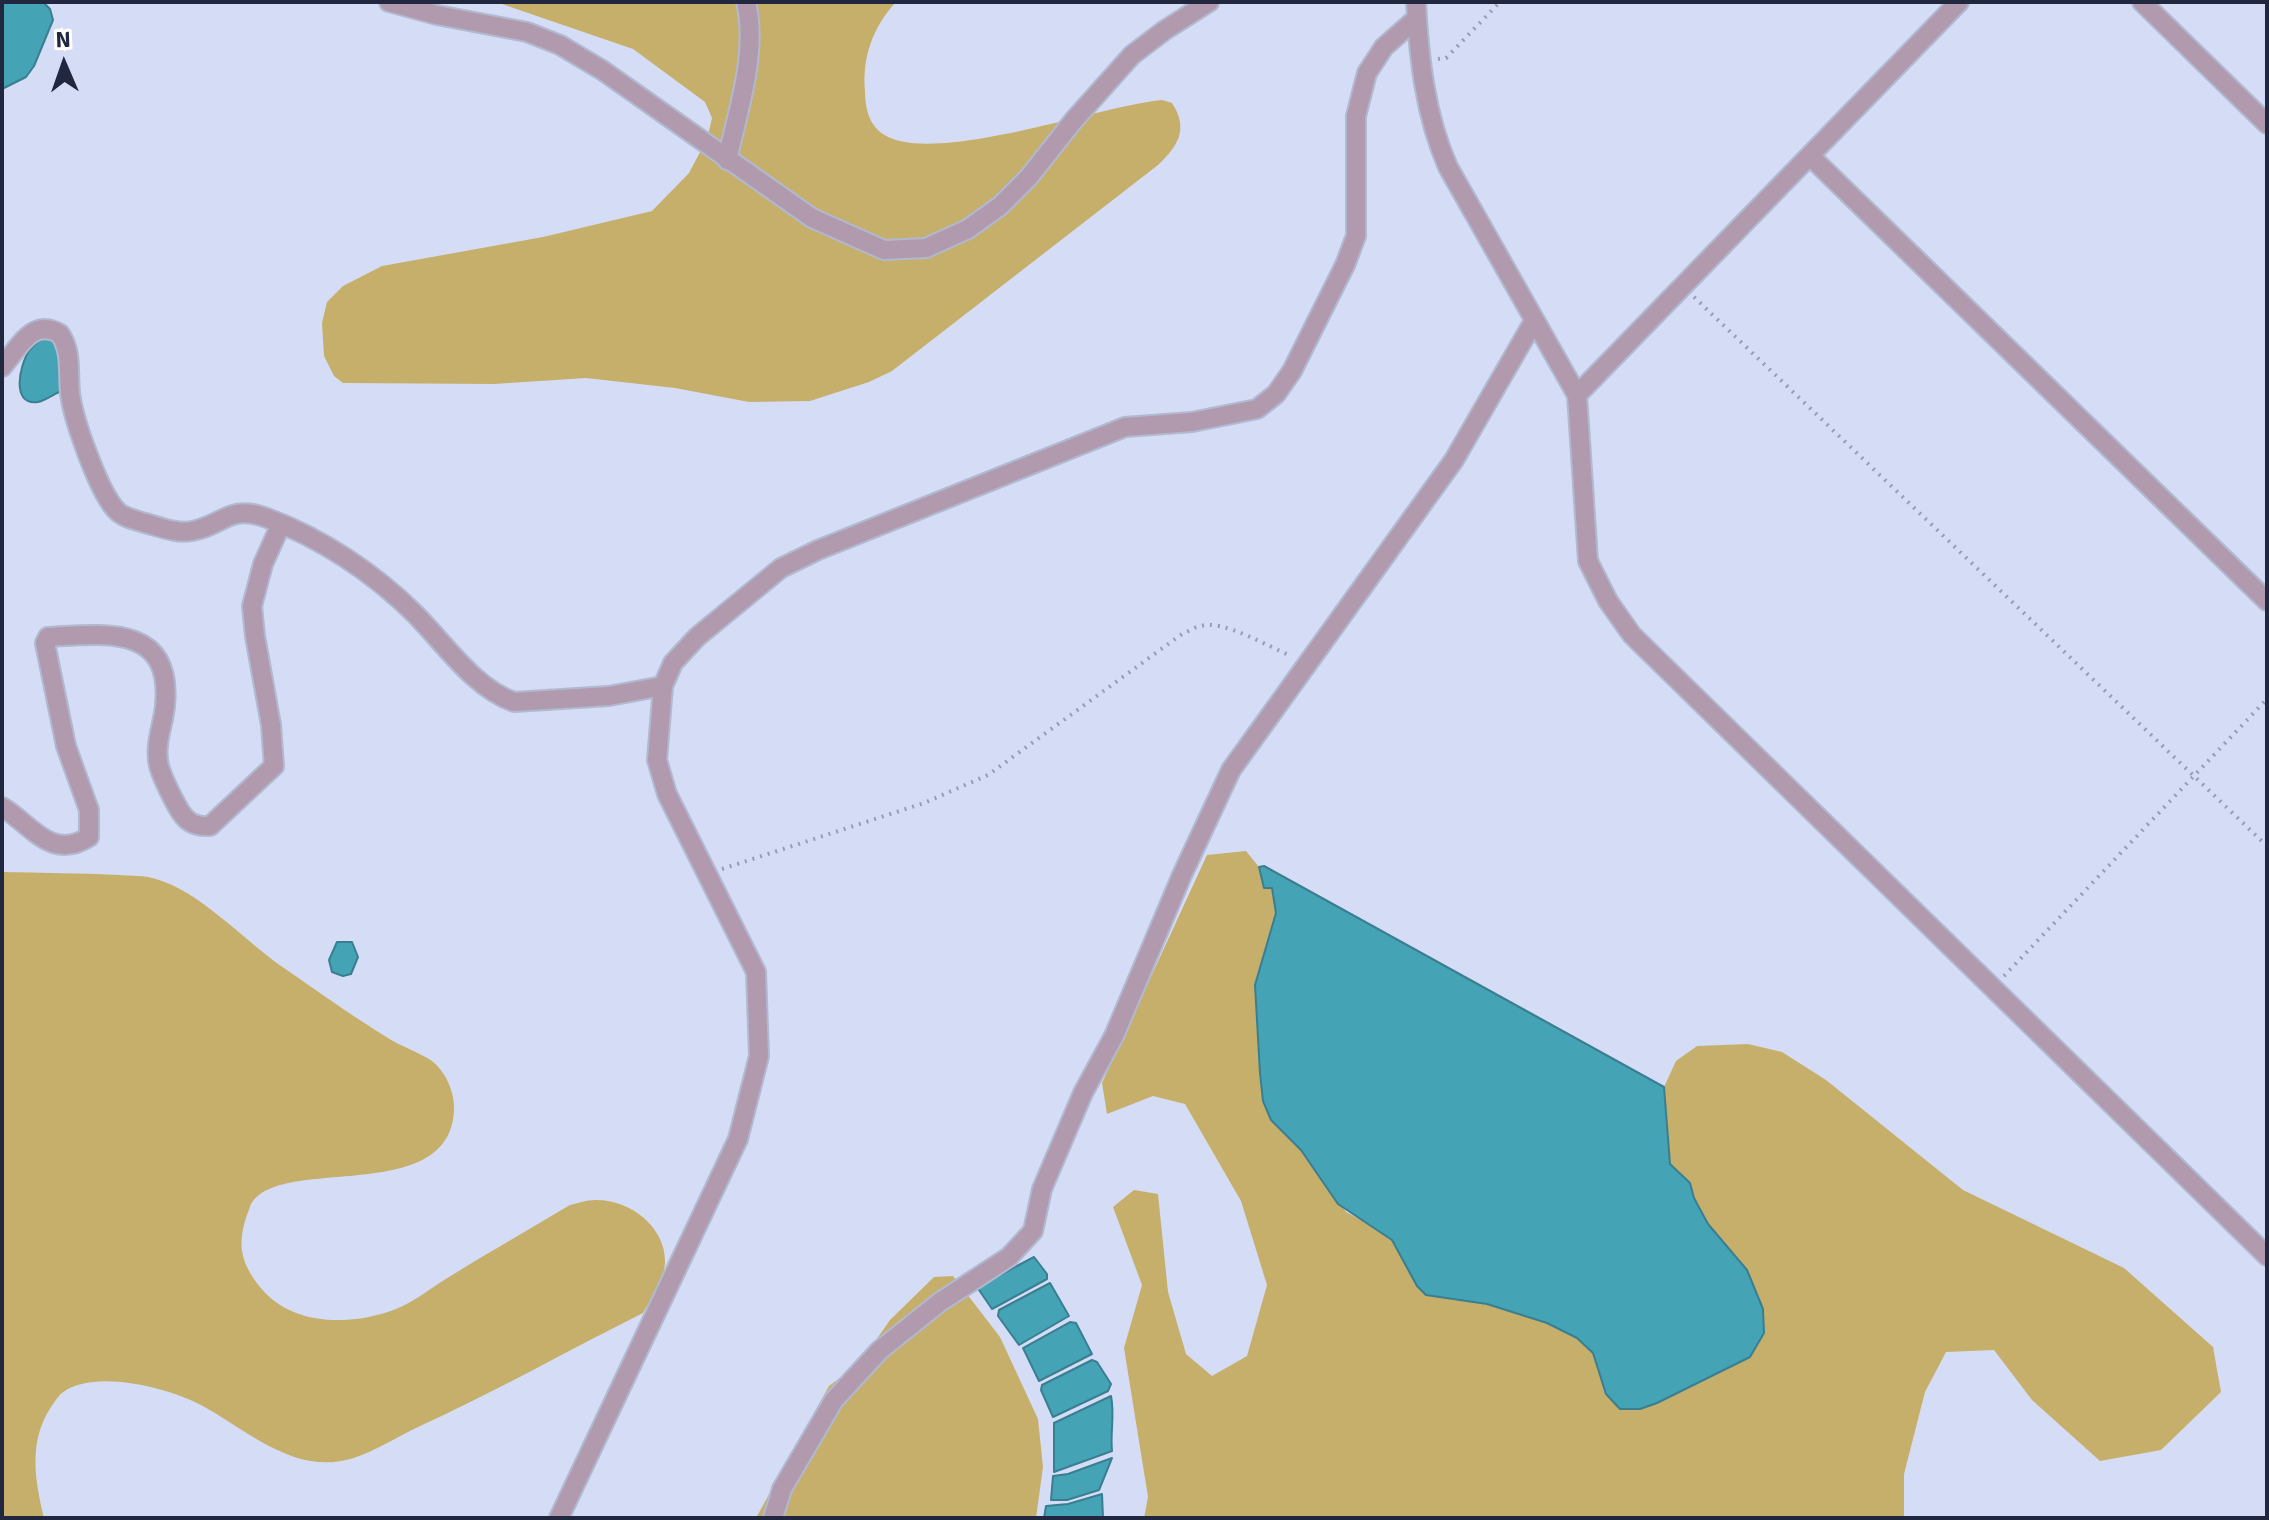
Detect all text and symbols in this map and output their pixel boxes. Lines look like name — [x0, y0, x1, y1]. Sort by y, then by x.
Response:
north arrow — [24, 24, 104, 104]
text: N — [55, 26, 71, 53]

